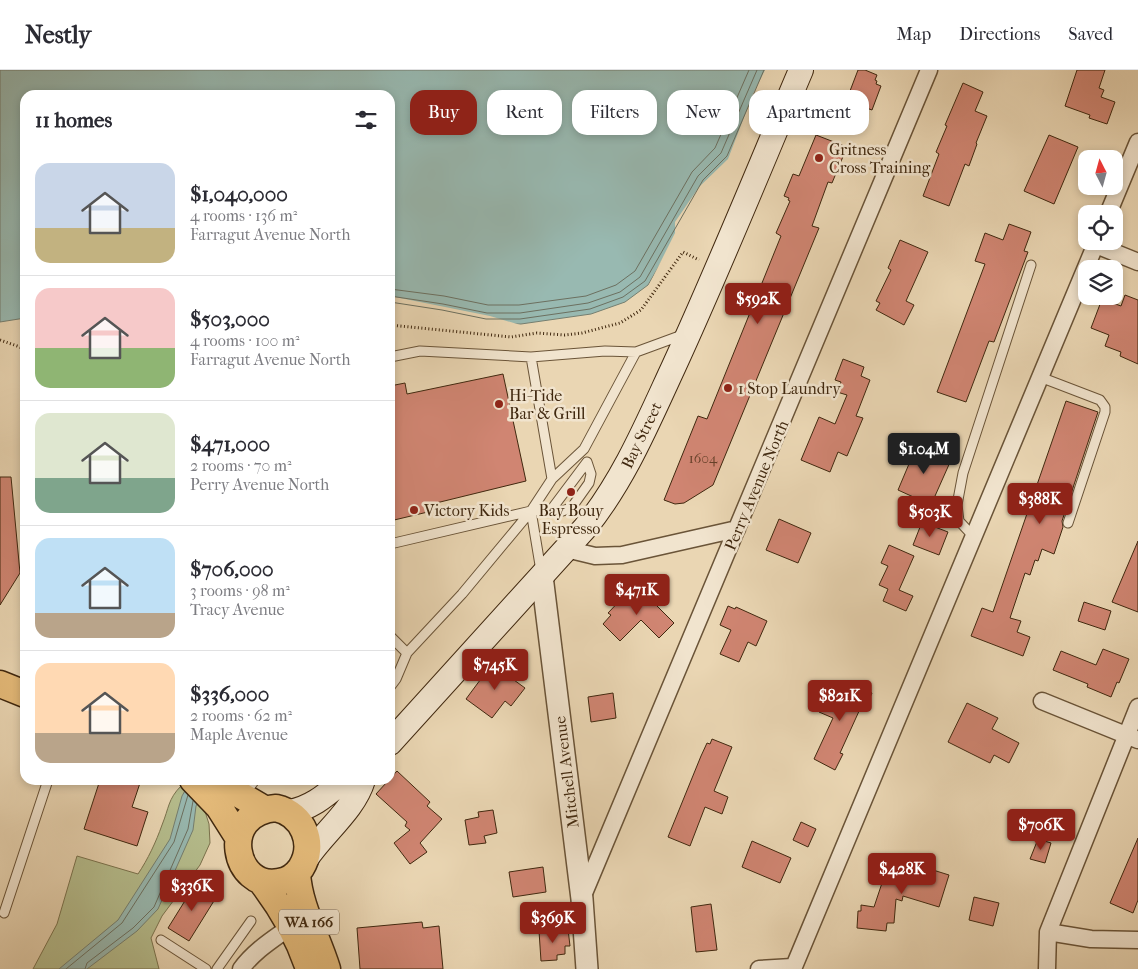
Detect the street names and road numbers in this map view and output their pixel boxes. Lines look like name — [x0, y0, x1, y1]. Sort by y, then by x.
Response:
street label: Bay Street — [617, 399, 666, 472]
street label: Perry Avenue North — [721, 417, 792, 553]
street label: Mitchell Avenue — [550, 715, 583, 829]
road number: WA 166 — [279, 910, 339, 934]

